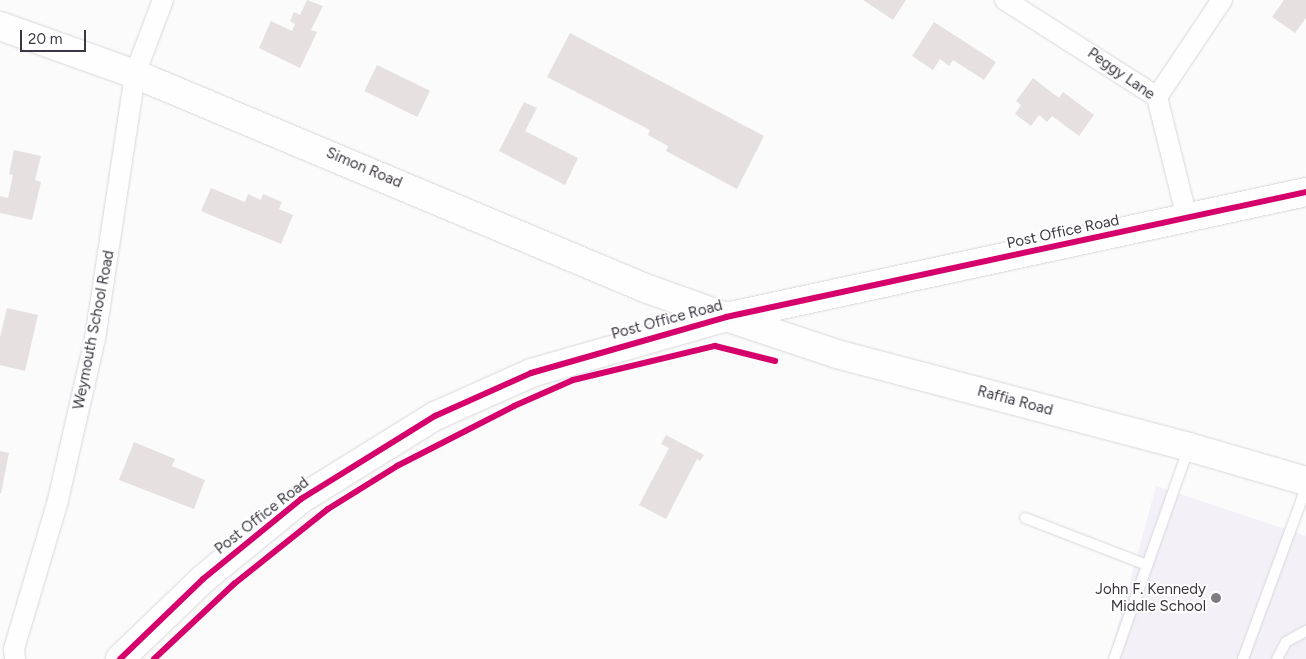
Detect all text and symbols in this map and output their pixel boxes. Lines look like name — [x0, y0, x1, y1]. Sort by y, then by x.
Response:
scale bar — [22, 20, 89, 52]
text: 20 m — [28, 30, 62, 48]
street label: Peggy Lane — [1084, 44, 1158, 104]
street label: Simon Road — [323, 144, 405, 192]
street label: Post Office Road — [1005, 211, 1121, 253]
street label: Weymouth School Road — [70, 249, 118, 411]
street label: Post Office Road — [609, 297, 725, 343]
street label: Raffia Road — [975, 382, 1055, 420]
street label: Post Office Road — [211, 474, 313, 558]
place label: John F. Kennedy Middle School — [1095, 580, 1206, 615]
marker: John F. Kennedy Middle School — [1210, 592, 1222, 604]

